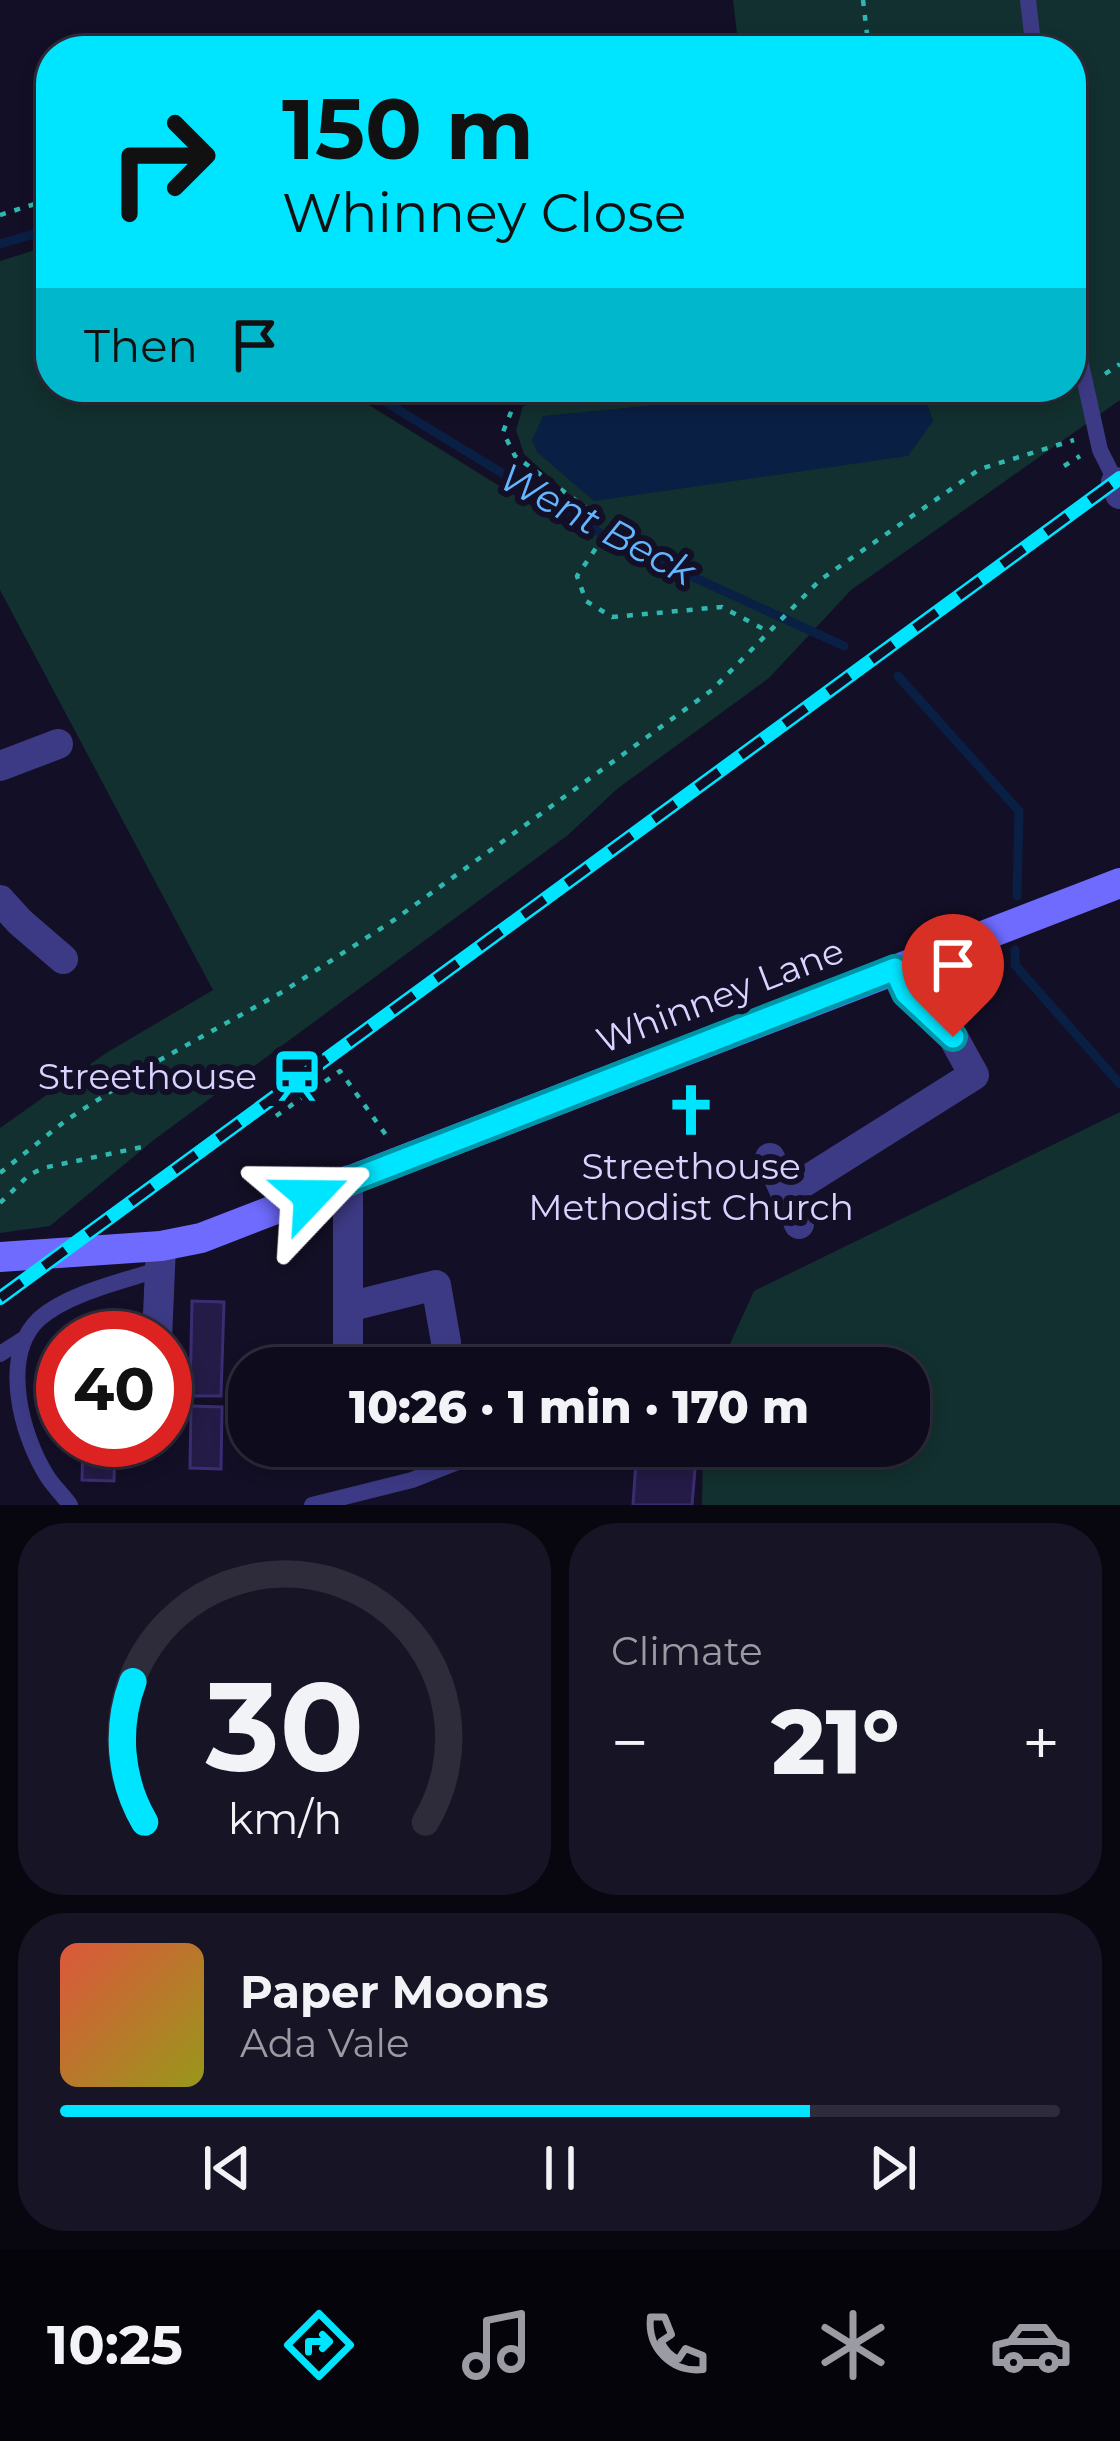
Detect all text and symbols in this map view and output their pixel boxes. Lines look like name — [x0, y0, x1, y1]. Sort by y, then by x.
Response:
text: 150 m — [282, 78, 534, 180]
icon: right — [84, 84, 240, 240]
text: Whinney Close — [282, 180, 686, 246]
icon: arrive — [222, 312, 288, 378]
text: Then — [84, 318, 198, 373]
water label: Went Beck — [492, 453, 705, 596]
pin — [902, 914, 1004, 1037]
street label: Whinney Lane — [590, 928, 850, 1062]
icon: arrive — [920, 932, 986, 998]
station icon: Streethouse — [268, 1047, 326, 1105]
place label: Streethouse — [38, 1054, 257, 1098]
church icon: Streethouse Methodist Church — [662, 1081, 720, 1139]
position arrow — [248, 1133, 374, 1259]
place label: Streethouse Methodist Church — [528, 1144, 854, 1229]
speed limit sign: 40 — [36, 1311, 192, 1467]
text: 10:26 · 1 min · 170 m — [349, 1379, 809, 1434]
text: Climate — [611, 1627, 763, 1675]
text: 30 — [204, 1650, 364, 1802]
text: 21° — [772, 1687, 899, 1797]
text: − — [611, 1702, 649, 1783]
text: + — [1022, 1702, 1060, 1783]
text: km/h — [227, 1792, 342, 1845]
text: Paper Moons — [240, 1964, 549, 2019]
text: Ada Vale — [240, 2019, 410, 2067]
icon: previous — [194, 2135, 260, 2201]
icon: pause — [527, 2135, 593, 2201]
icon: next — [860, 2135, 926, 2201]
icon: directions — [277, 2303, 361, 2387]
icon: music — [455, 2303, 539, 2387]
icon: phone — [633, 2303, 717, 2387]
icon: climate — [811, 2303, 895, 2387]
icon: car — [989, 2303, 1073, 2387]
text: 10:25 — [47, 2312, 183, 2378]

